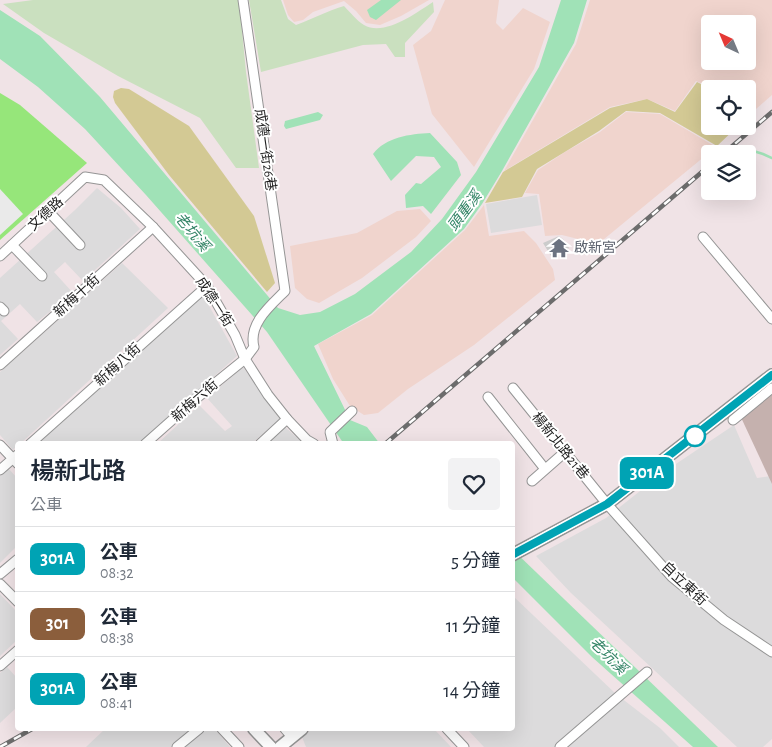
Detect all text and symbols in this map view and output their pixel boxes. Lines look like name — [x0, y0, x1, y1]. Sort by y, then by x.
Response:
north arrow — [701, 15, 756, 70]
map controls — [701, 15, 756, 200]
button: locate — [701, 80, 756, 135]
street label: 成德一街26巷 — [252, 108, 280, 192]
button: layers — [701, 145, 756, 200]
water label: 頭重溪 — [445, 186, 486, 233]
street label: 文德路 — [25, 193, 66, 233]
water label: 老坑溪 — [172, 209, 214, 256]
temple icon: 啟新宮 — [548, 237, 570, 259]
place label: 啟新宮 — [574, 240, 616, 255]
street label: 新梅十街 — [51, 271, 102, 320]
street label: 成德一街 — [193, 274, 237, 329]
street label: 新梅八街 — [92, 340, 143, 389]
street label: 新梅六街 — [169, 377, 221, 425]
street label: 楊新北路21巷 — [529, 409, 593, 482]
unlabelled marker — [684, 425, 706, 447]
line badge: 301A — [612, 457, 682, 489]
button: heart — [448, 458, 500, 510]
text: 楊新北路 — [30, 460, 126, 484]
text: 301A — [630, 464, 664, 482]
text: 公車 — [30, 497, 62, 513]
text: 公車 — [100, 543, 138, 562]
text: 301A — [40, 550, 75, 568]
text: 5 分鐘 — [451, 552, 500, 571]
street label: 自立東街 — [659, 559, 710, 608]
text: 08:32 — [100, 565, 134, 581]
text: 公車 — [100, 608, 138, 627]
text: 301 — [46, 615, 69, 633]
text: 11 分鐘 — [446, 617, 500, 636]
text: 08:38 — [100, 630, 134, 646]
water label: 老坑溪 — [587, 634, 632, 678]
text: 公車 — [100, 673, 138, 692]
text: 301A — [40, 680, 75, 698]
text: 14 分鐘 — [443, 682, 500, 701]
text: 08:41 — [100, 695, 133, 711]

